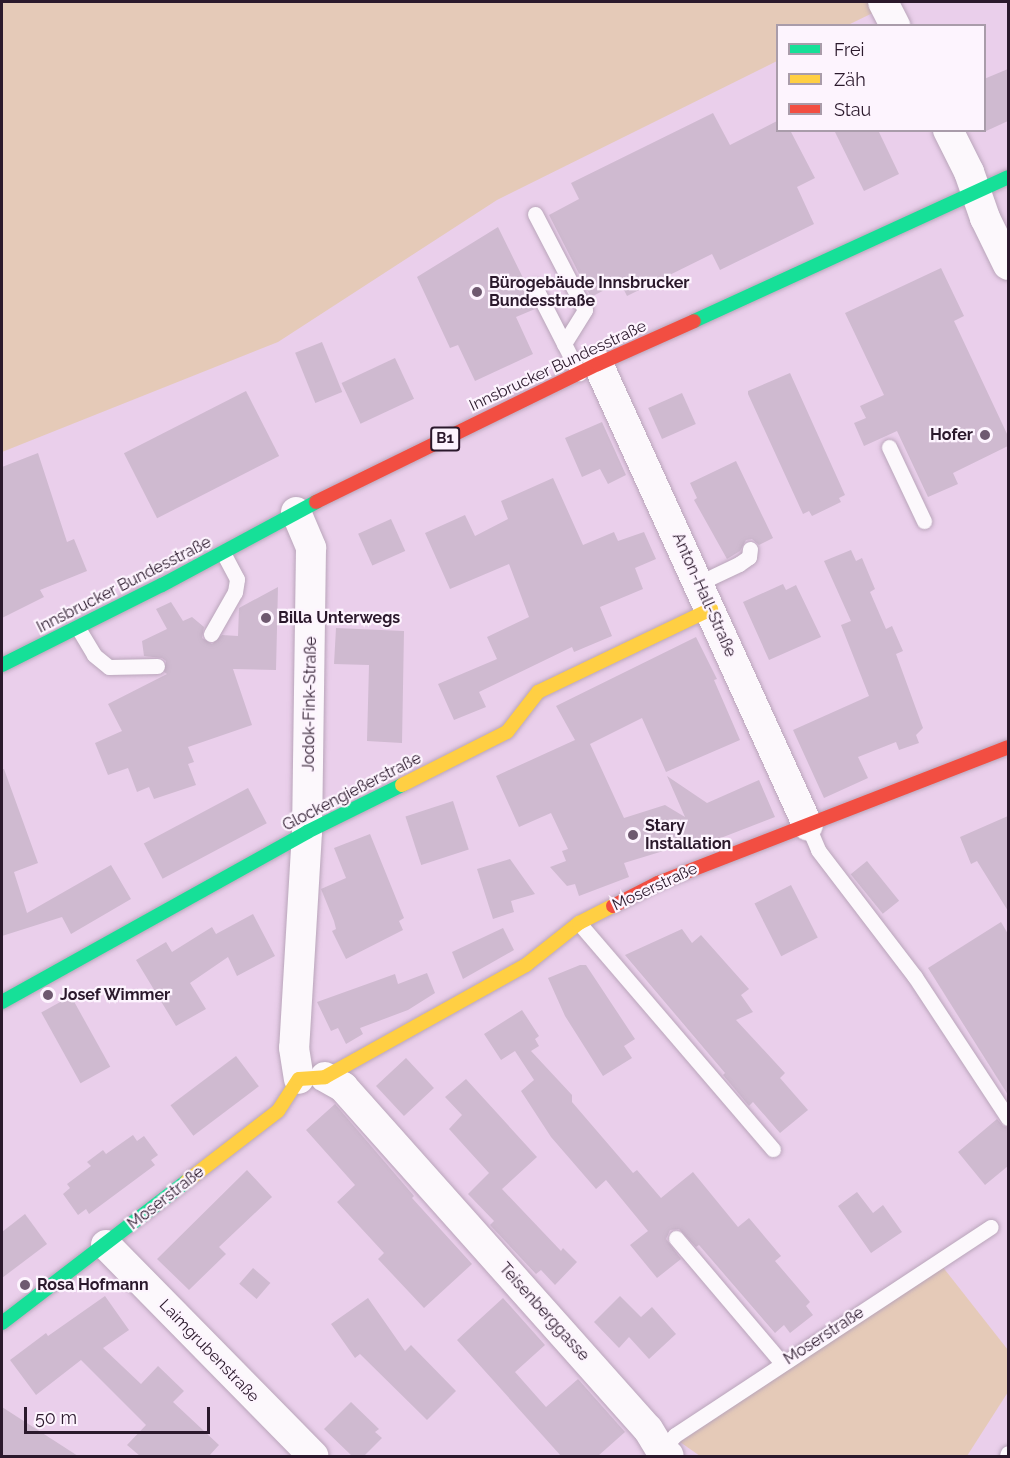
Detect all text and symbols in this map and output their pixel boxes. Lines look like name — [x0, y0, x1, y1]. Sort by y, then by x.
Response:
legend — [776, 24, 986, 132]
text: Frei — [834, 39, 864, 60]
text: Zäh — [834, 69, 866, 90]
text: Stau — [834, 99, 871, 120]
place label: Bürogebäude Innsbrucker Bundesstraße — [489, 273, 690, 311]
marker: Bürogebäude Innsbrucker Bundesstraße — [470, 285, 484, 299]
street label: Innsbrucker Bundesstraße — [466, 316, 650, 416]
place label: Hofer — [930, 425, 973, 445]
road number: B1 — [430, 427, 460, 451]
marker: Hofer — [978, 428, 992, 442]
street label: Anton-Hall-Straße — [668, 530, 740, 660]
street label: Innsbrucker Bundesstraße — [33, 533, 215, 637]
place label: Billa Unterwegs — [278, 608, 400, 628]
marker: Billa Unterwegs — [259, 611, 273, 625]
street label: Jodok-Fink-Straße — [299, 636, 321, 772]
street label: Glockengießerstraße — [279, 749, 425, 835]
place label: Stary Installation — [645, 816, 731, 854]
marker: Stary Installation — [626, 828, 640, 842]
street label: Moserstraße — [609, 859, 701, 915]
place label: Josef Wimmer — [60, 985, 171, 1005]
marker: Josef Wimmer — [41, 988, 55, 1002]
street label: Moserstraße — [124, 1162, 208, 1234]
street label: Teisenberggasse — [495, 1259, 593, 1365]
place label: Rosa Hofmann — [37, 1275, 149, 1295]
marker: Rosa Hofmann — [18, 1278, 32, 1292]
street label: Laimgrubenstraße — [155, 1296, 263, 1406]
street label: Moserstraße — [780, 1303, 868, 1369]
scale bar — [27, 1395, 213, 1433]
text: 50 m — [35, 1407, 77, 1428]

